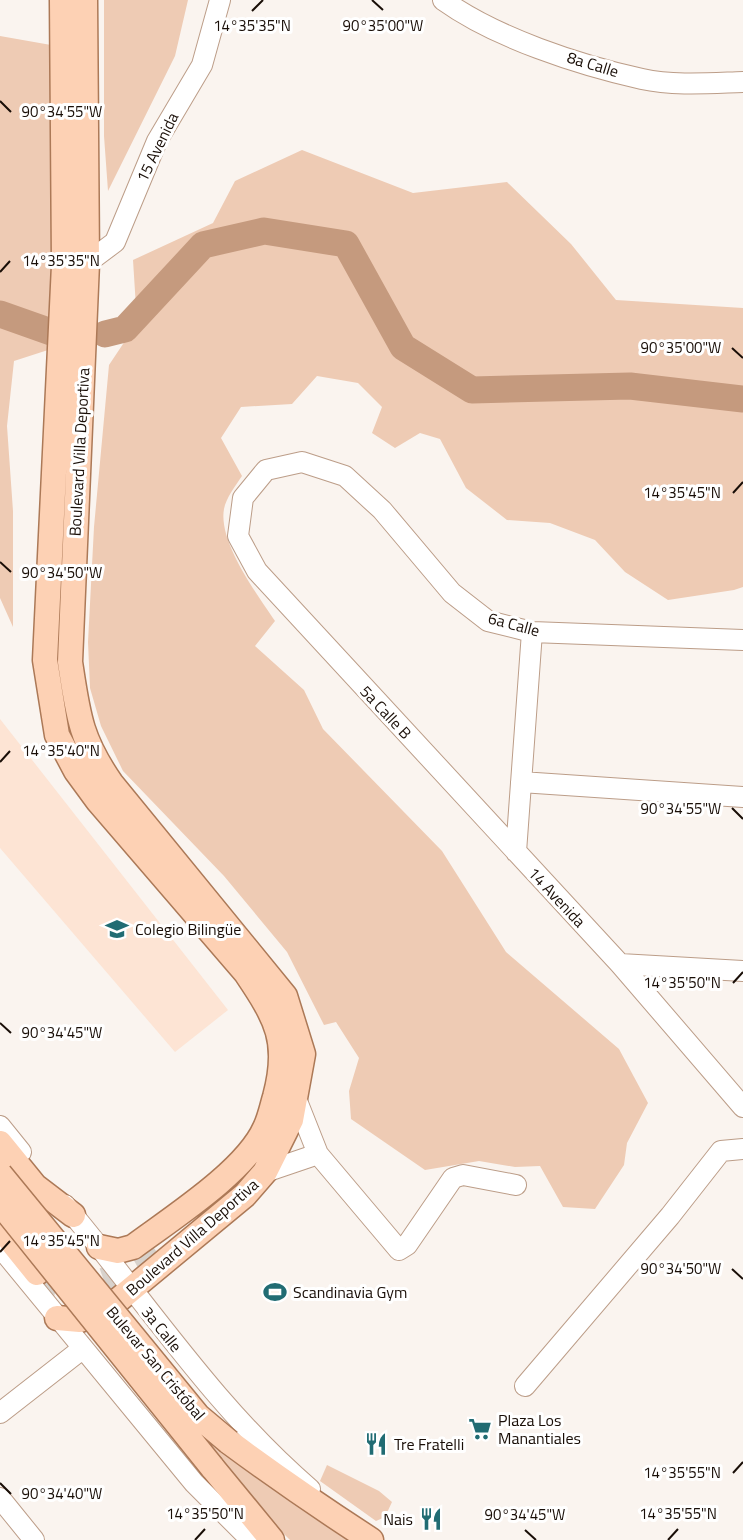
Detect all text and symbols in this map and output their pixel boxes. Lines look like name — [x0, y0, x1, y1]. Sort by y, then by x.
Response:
text: 14°35'35"N — [213, 14, 291, 37]
text: 90°35'00"W — [343, 14, 423, 37]
street label: 8a Calle — [564, 45, 622, 83]
text: 90°34'55"W — [22, 100, 102, 123]
street label: 15 Avenida — [130, 108, 184, 186]
text: 14°35'35"N — [22, 249, 100, 272]
text: 90°35'00"W — [641, 336, 721, 359]
street label: Boulevard Villa Deportiva — [63, 367, 95, 537]
text: 14°35'45"N — [643, 481, 721, 504]
text: 90°34'50"W — [22, 561, 102, 584]
street label: 6a Calle — [485, 606, 543, 642]
street label: 5a Calle B — [355, 680, 417, 744]
text: 14°35'40"N — [22, 739, 100, 762]
text: 90°34'55"W — [641, 797, 721, 820]
street label: 14 Avenida — [523, 861, 591, 933]
school or university icon: Colegio Bilingüe — [104, 916, 130, 942]
place label: Colegio Bilingüe — [135, 917, 241, 941]
text: 14°35'50"N — [643, 971, 721, 994]
text: 90°34'45"W — [22, 1021, 102, 1044]
street label: Boulevard Villa Deportiva — [121, 1173, 263, 1301]
text: 14°35'45"N — [22, 1229, 100, 1252]
text: 90°34'50"W — [641, 1257, 721, 1280]
sports icon: Scandinavia Gym — [262, 1279, 288, 1305]
place label: Scandinavia Gym — [293, 1280, 407, 1304]
street label: Bulevar San Cristóbal — [101, 1301, 211, 1425]
street label: 3a Calle — [136, 1301, 188, 1357]
place label: Plaza Los Manantiales — [498, 1408, 581, 1450]
supermarket icon: Plaza Los Manantiales — [467, 1416, 493, 1442]
restaurant icon: Tre Fratelli — [363, 1431, 389, 1457]
place label: Tre Fratelli — [394, 1432, 464, 1456]
text: 14°35'55"N — [643, 1461, 721, 1484]
text: 90°34'40"W — [22, 1482, 102, 1505]
text: 14°35'50"N — [166, 1502, 244, 1525]
text: 14°35'55"N — [639, 1502, 717, 1525]
text: 90°34'45"W — [485, 1503, 565, 1526]
restaurant icon: Nais — [418, 1506, 444, 1532]
place label: Nais — [383, 1507, 413, 1531]

